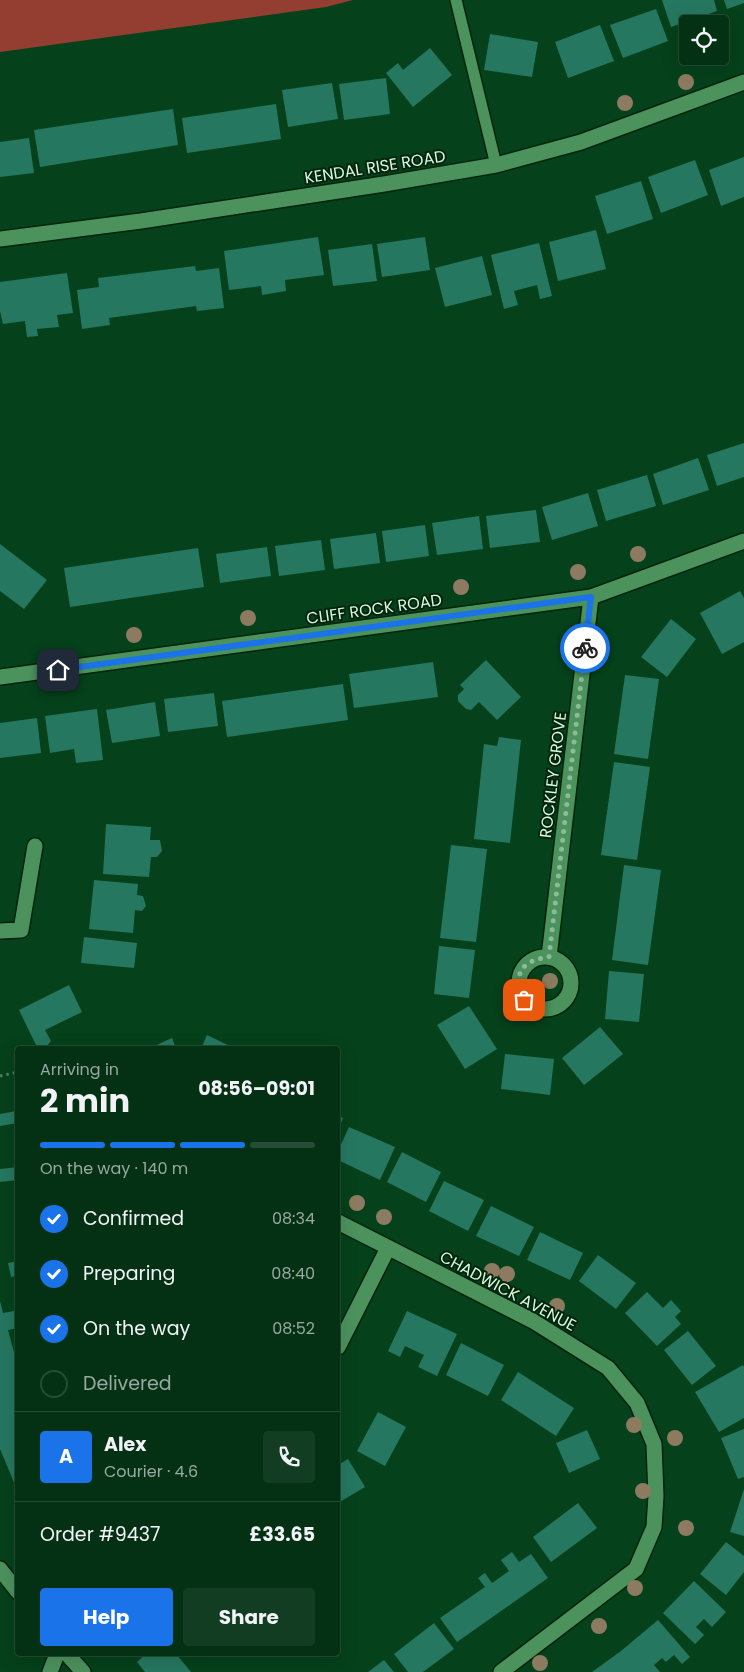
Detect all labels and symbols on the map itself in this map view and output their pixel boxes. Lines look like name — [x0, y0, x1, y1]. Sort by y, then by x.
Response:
street label: KENDAL RISE ROAD — [303, 145, 447, 189]
street label: CLIFF ROCK ROAD — [305, 588, 443, 630]
courier — [560, 623, 610, 673]
pin — [37, 649, 79, 691]
street label: ROCKLEY GROVE — [534, 711, 572, 839]
pin — [503, 979, 545, 1021]
street label: CHADWICK AVENUE — [436, 1245, 580, 1337]

